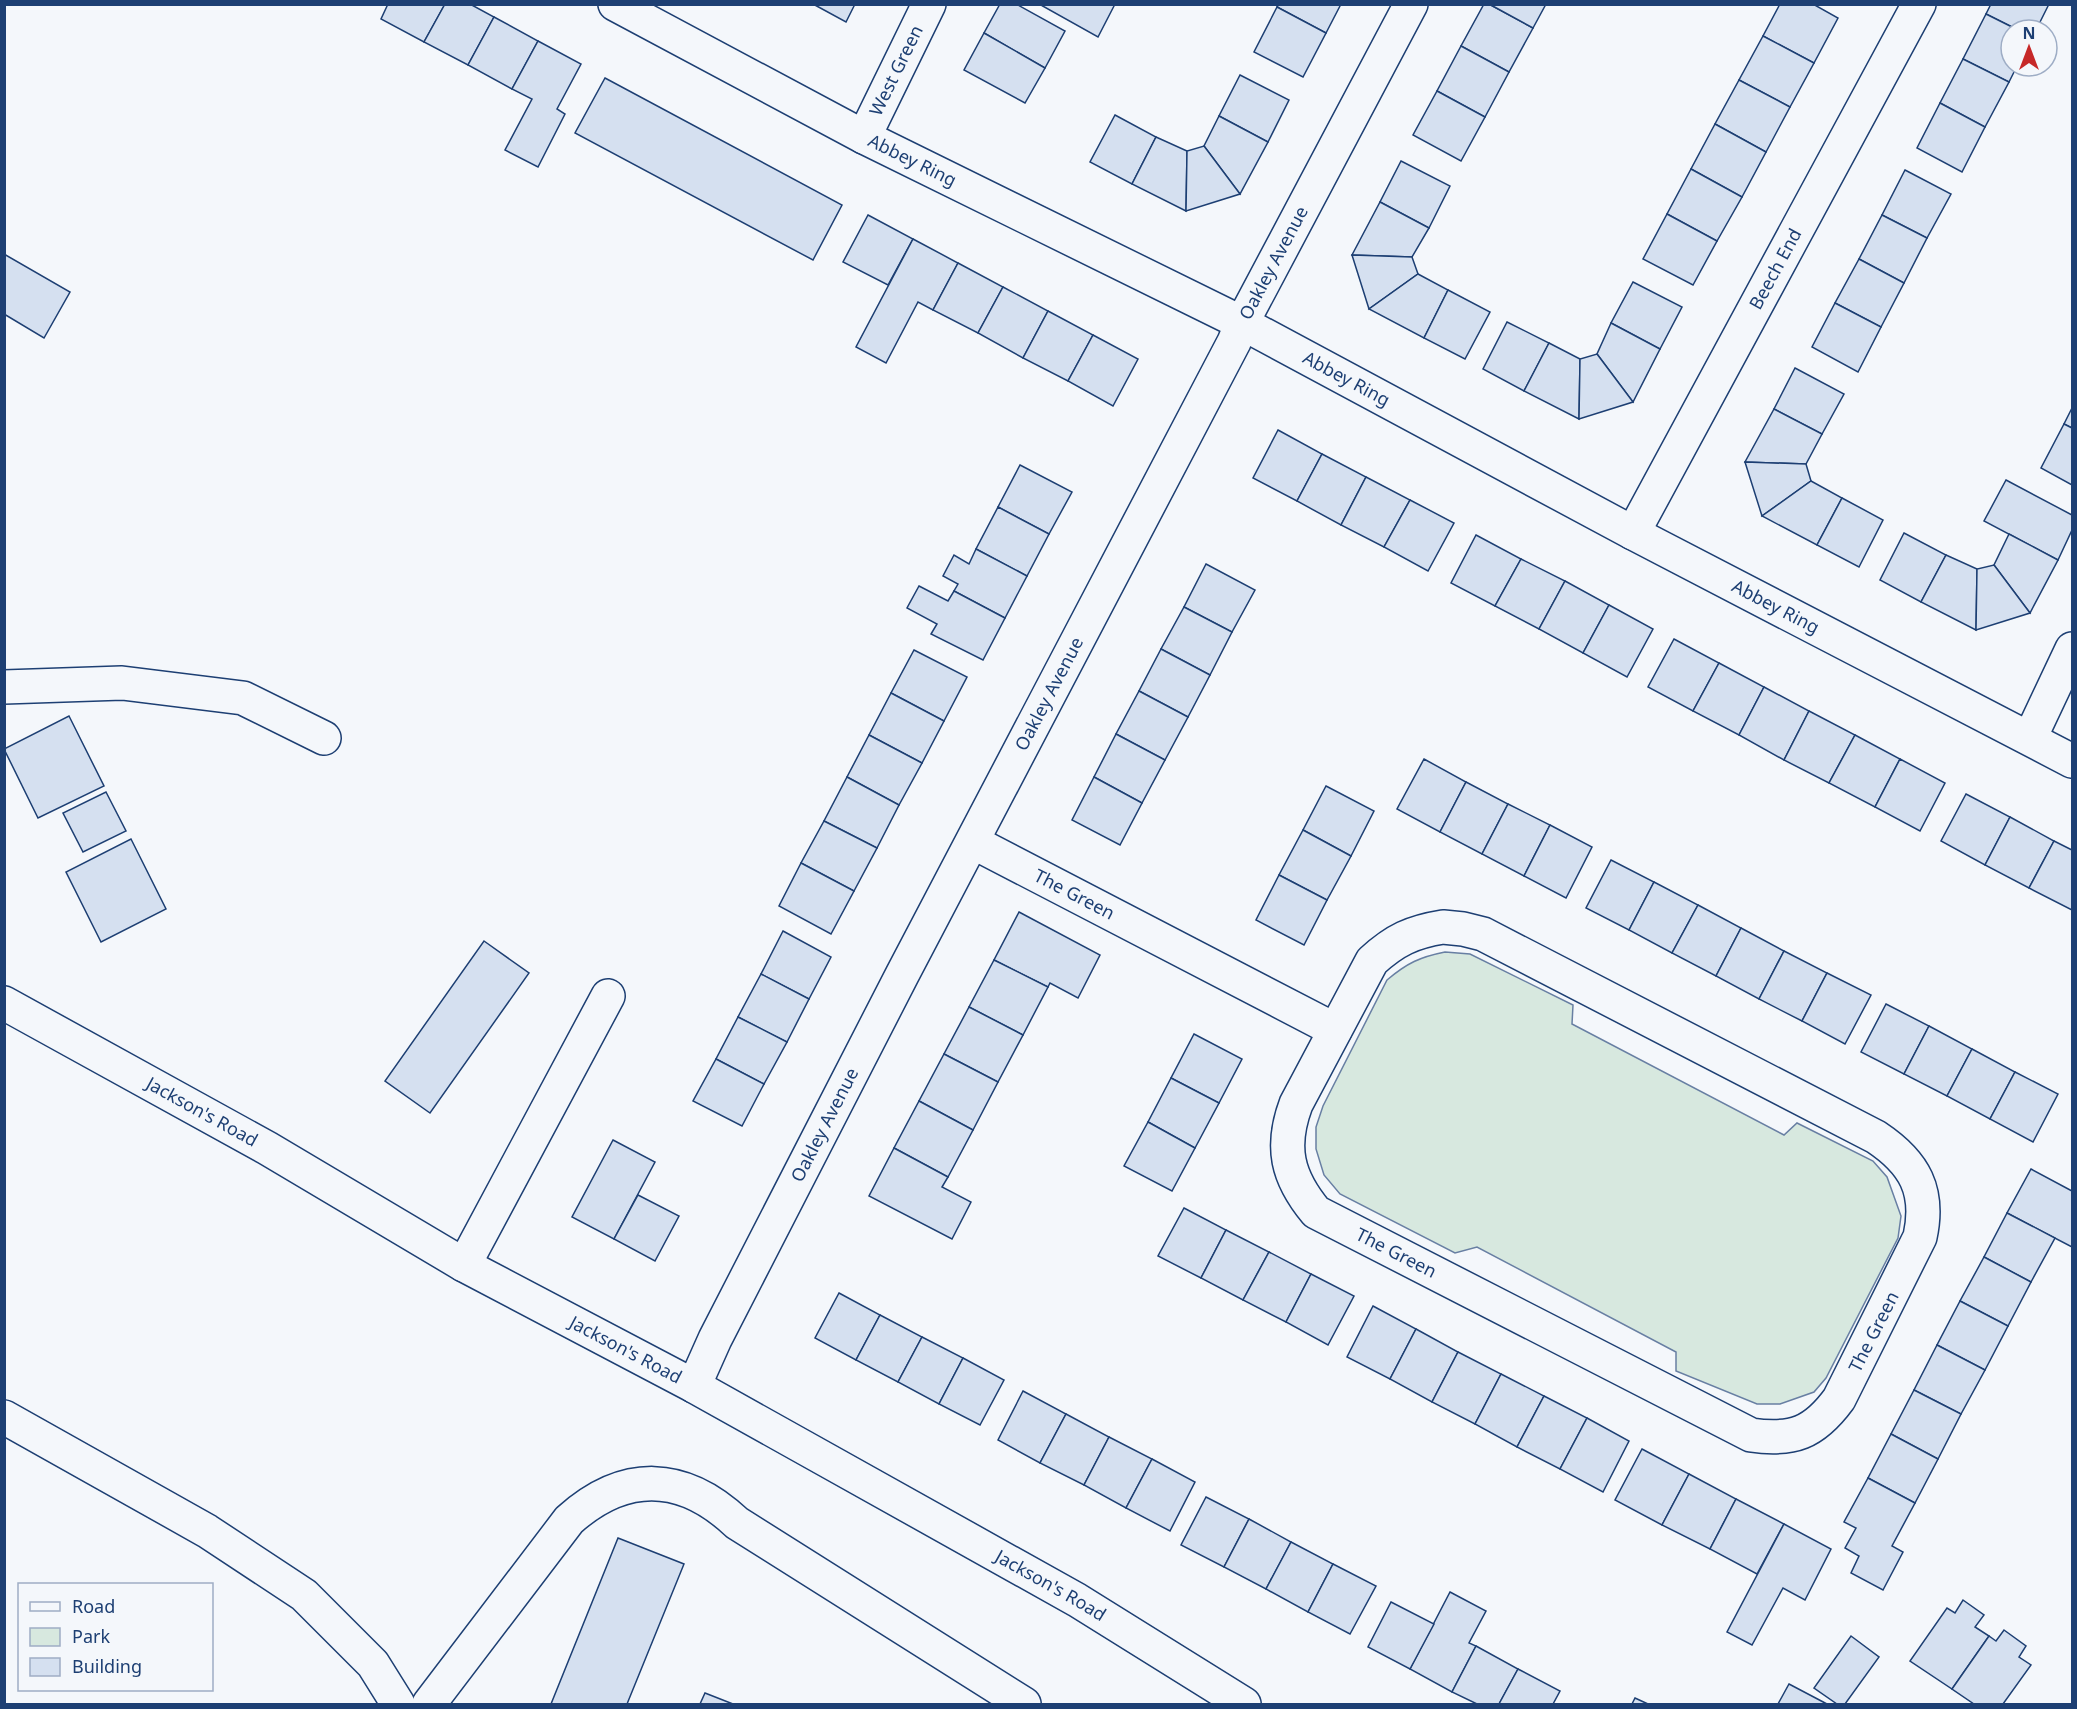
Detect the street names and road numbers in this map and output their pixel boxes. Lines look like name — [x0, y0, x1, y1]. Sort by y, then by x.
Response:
street label: West Green — [863, 21, 928, 119]
street label: Abbey Ring — [865, 128, 961, 192]
street label: Oakley Avenue — [1233, 202, 1313, 324]
street label: Beech End — [1743, 224, 1806, 313]
street label: Abbey Ring — [1299, 345, 1395, 411]
street label: Abbey Ring — [1728, 573, 1824, 639]
street label: Oakley Avenue — [1009, 632, 1088, 755]
street label: The Green — [1030, 863, 1119, 924]
street label: Oakley Avenue — [785, 1063, 863, 1186]
street label: Jackson's Road — [141, 1070, 262, 1152]
street label: The Green — [1352, 1222, 1441, 1283]
street label: The Green — [1843, 1287, 1904, 1376]
street label: Jackson's Road — [564, 1309, 686, 1389]
street label: Jackson's Road — [990, 1543, 1111, 1626]

